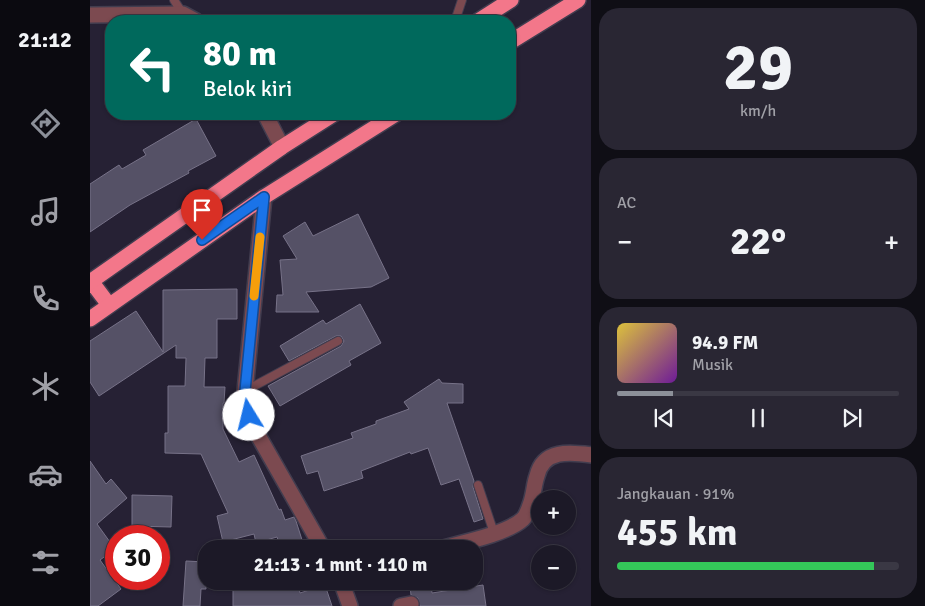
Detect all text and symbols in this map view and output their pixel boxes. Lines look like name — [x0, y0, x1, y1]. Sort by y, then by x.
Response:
text: 21:12 — [18, 26, 72, 53]
text: 29 — [723, 28, 793, 108]
text: 80 m — [203, 32, 277, 75]
icon: left — [120, 35, 185, 100]
text: Belok kiri — [203, 75, 292, 102]
text: km/h — [740, 101, 776, 121]
icon: directions — [28, 106, 63, 141]
pin — [181, 189, 223, 240]
text: AC — [617, 193, 636, 213]
icon: music — [28, 194, 63, 229]
icon: arrive — [188, 196, 216, 224]
text: 22° — [730, 218, 786, 265]
text: − — [617, 225, 632, 259]
text: + — [884, 225, 899, 259]
icon: phone — [28, 281, 63, 316]
text: 94.9 FM — [692, 331, 758, 355]
text: Musik — [692, 355, 733, 375]
icon: climate — [28, 369, 63, 404]
position arrow — [222, 388, 274, 440]
icon: previous — [650, 404, 678, 432]
icon: pause — [744, 404, 772, 432]
icon: next — [838, 404, 866, 432]
icon: car — [28, 457, 63, 492]
text: Jangkauan · 91% — [617, 484, 734, 504]
map controls — [531, 490, 576, 590]
button: + — [531, 490, 576, 535]
text: 455 km — [617, 509, 738, 556]
speed limit sign: 30 — [105, 525, 170, 590]
icon: filters — [28, 545, 63, 580]
button: − — [531, 545, 576, 590]
text: 21:13 · 1 mnt · 110 m — [254, 553, 427, 577]

